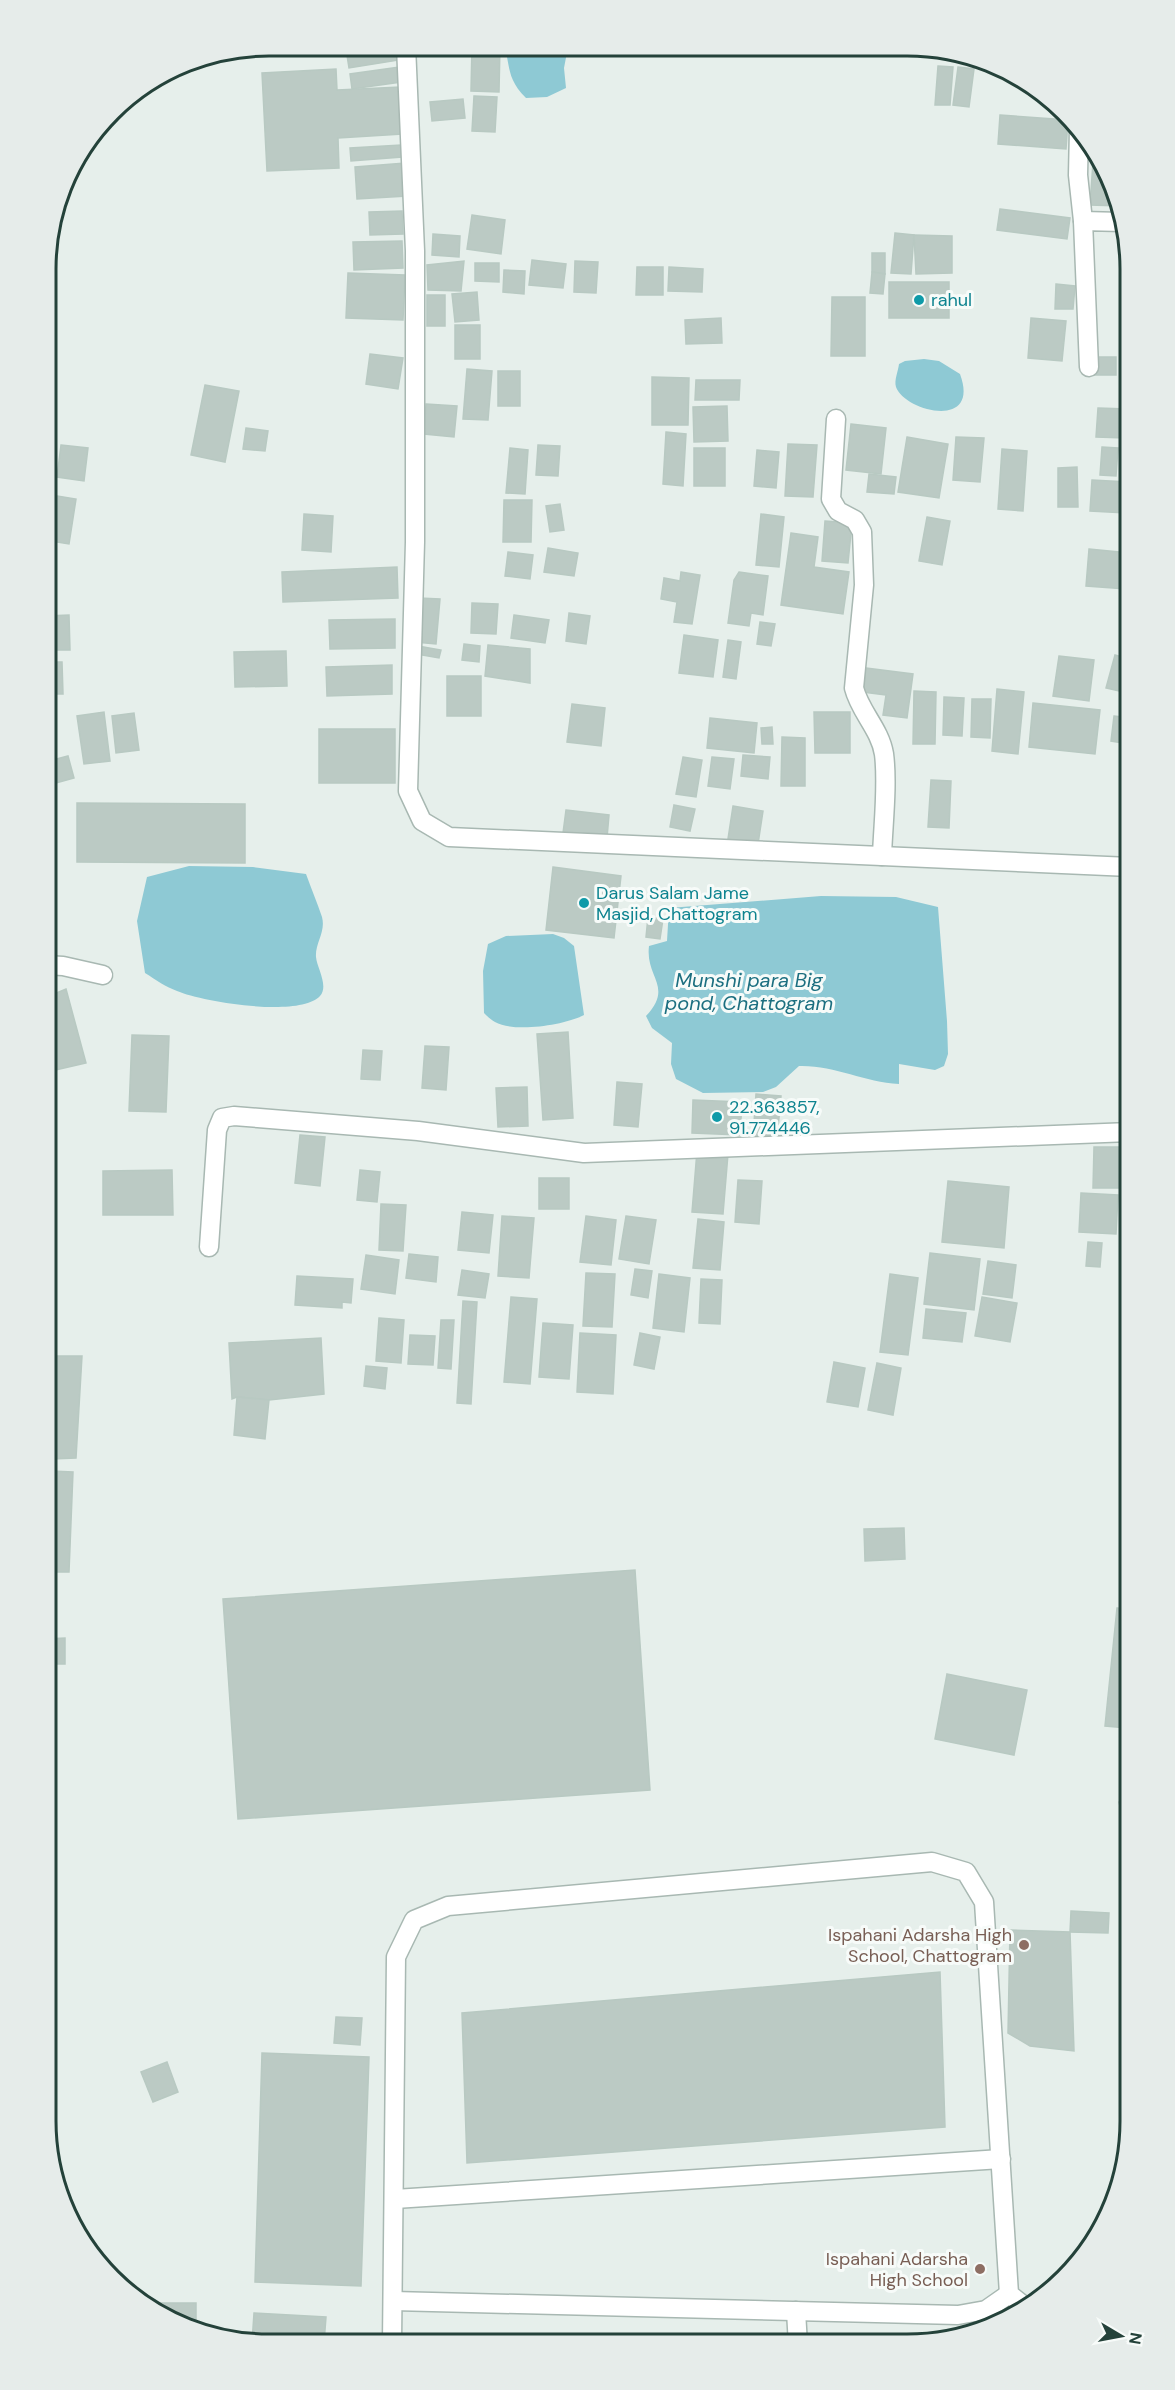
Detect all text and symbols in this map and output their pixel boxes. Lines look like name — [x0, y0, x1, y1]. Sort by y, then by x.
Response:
place label: rahul — [931, 288, 972, 312]
marker: rahul — [912, 293, 926, 307]
place label: Darus Salam Jame Masjid, Chattogram — [596, 881, 758, 926]
marker: Darus Salam Jame Masjid, Chattogram — [577, 896, 591, 910]
water label: Munshi para Big pond, Chattogram — [664, 967, 833, 1016]
place label: 22.363857, 91.774446 — [729, 1095, 820, 1140]
marker: 22.363857, 91.774446 — [710, 1110, 724, 1124]
place label: Ispahani Adarsha High School, Chattogram — [828, 1923, 1012, 1968]
marker: Ispahani Adarsha High School, Chattogram — [1017, 1938, 1031, 1952]
place label: Ispahani Adarsha High School — [826, 2247, 968, 2292]
marker: Ispahani Adarsha High School — [973, 2262, 987, 2276]
north arrow — [1091, 2306, 1151, 2366]
text: N — [1124, 2331, 1147, 2346]

